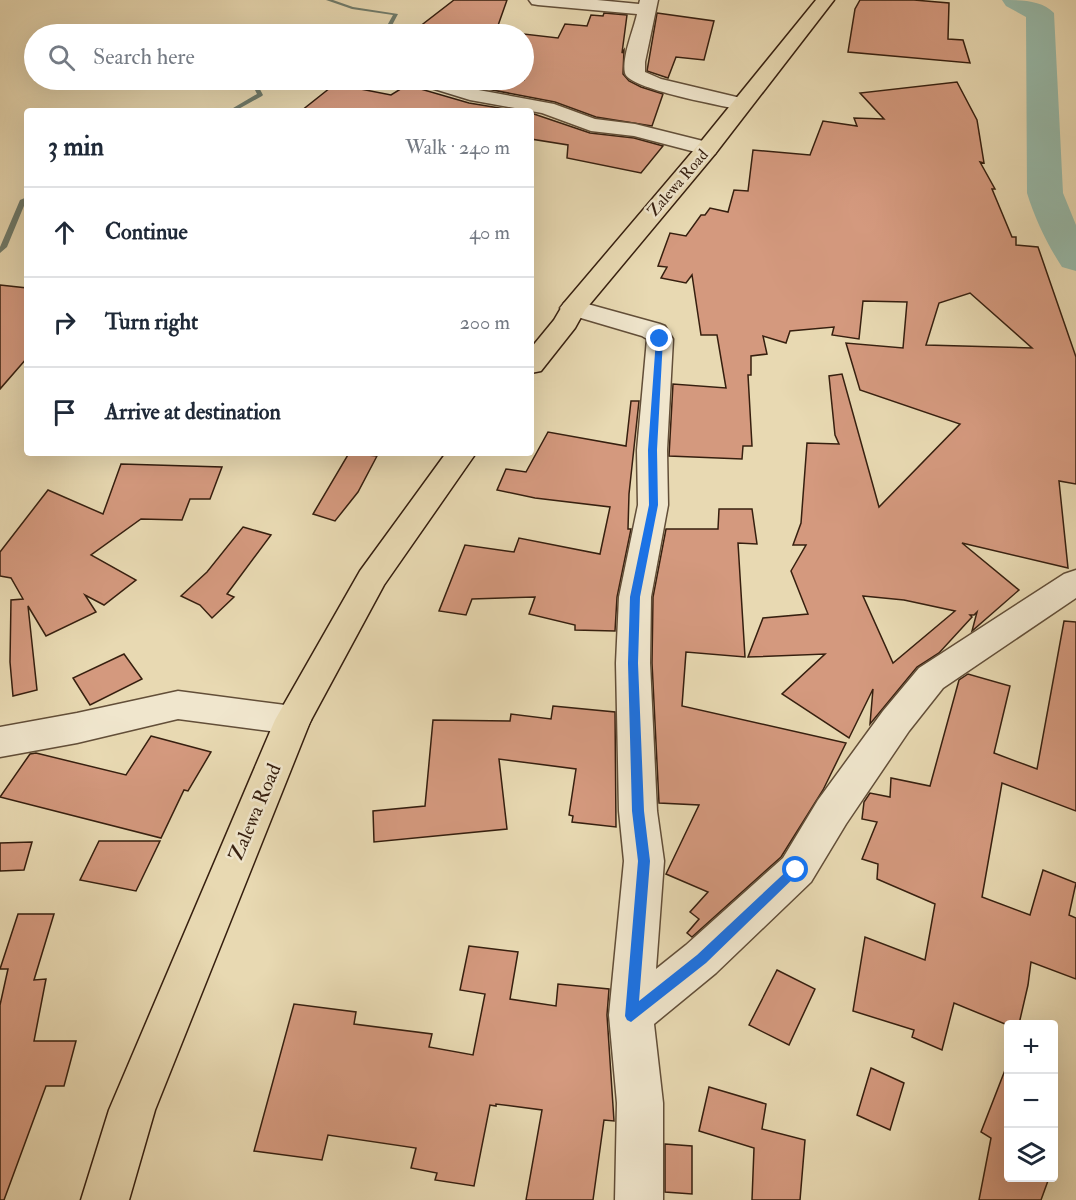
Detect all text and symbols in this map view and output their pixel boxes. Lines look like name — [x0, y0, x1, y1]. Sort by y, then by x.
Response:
search box — [24, 24, 534, 90]
icon: search — [45, 41, 78, 74]
text: Search here — [93, 43, 195, 71]
text: 3 min — [48, 131, 104, 163]
text: Walk · 240 m — [405, 135, 510, 160]
street label: Zalewa Road — [643, 145, 713, 221]
icon: ahead — [48, 216, 81, 249]
text: Continue — [105, 218, 188, 246]
text: 40 m — [469, 220, 510, 245]
icon: right — [48, 306, 81, 339]
text: Turn right — [105, 308, 198, 336]
text: 200 m — [460, 310, 510, 335]
route end — [646, 325, 672, 351]
icon: arrive — [48, 396, 81, 429]
text: Arrive at destination — [105, 398, 281, 426]
street label: Zalewa Road — [223, 760, 287, 864]
route start — [782, 856, 808, 882]
map controls — [1004, 1020, 1058, 1182]
button: + — [1004, 1020, 1058, 1074]
button: − — [1004, 1074, 1058, 1128]
button: layers — [1004, 1128, 1058, 1182]

